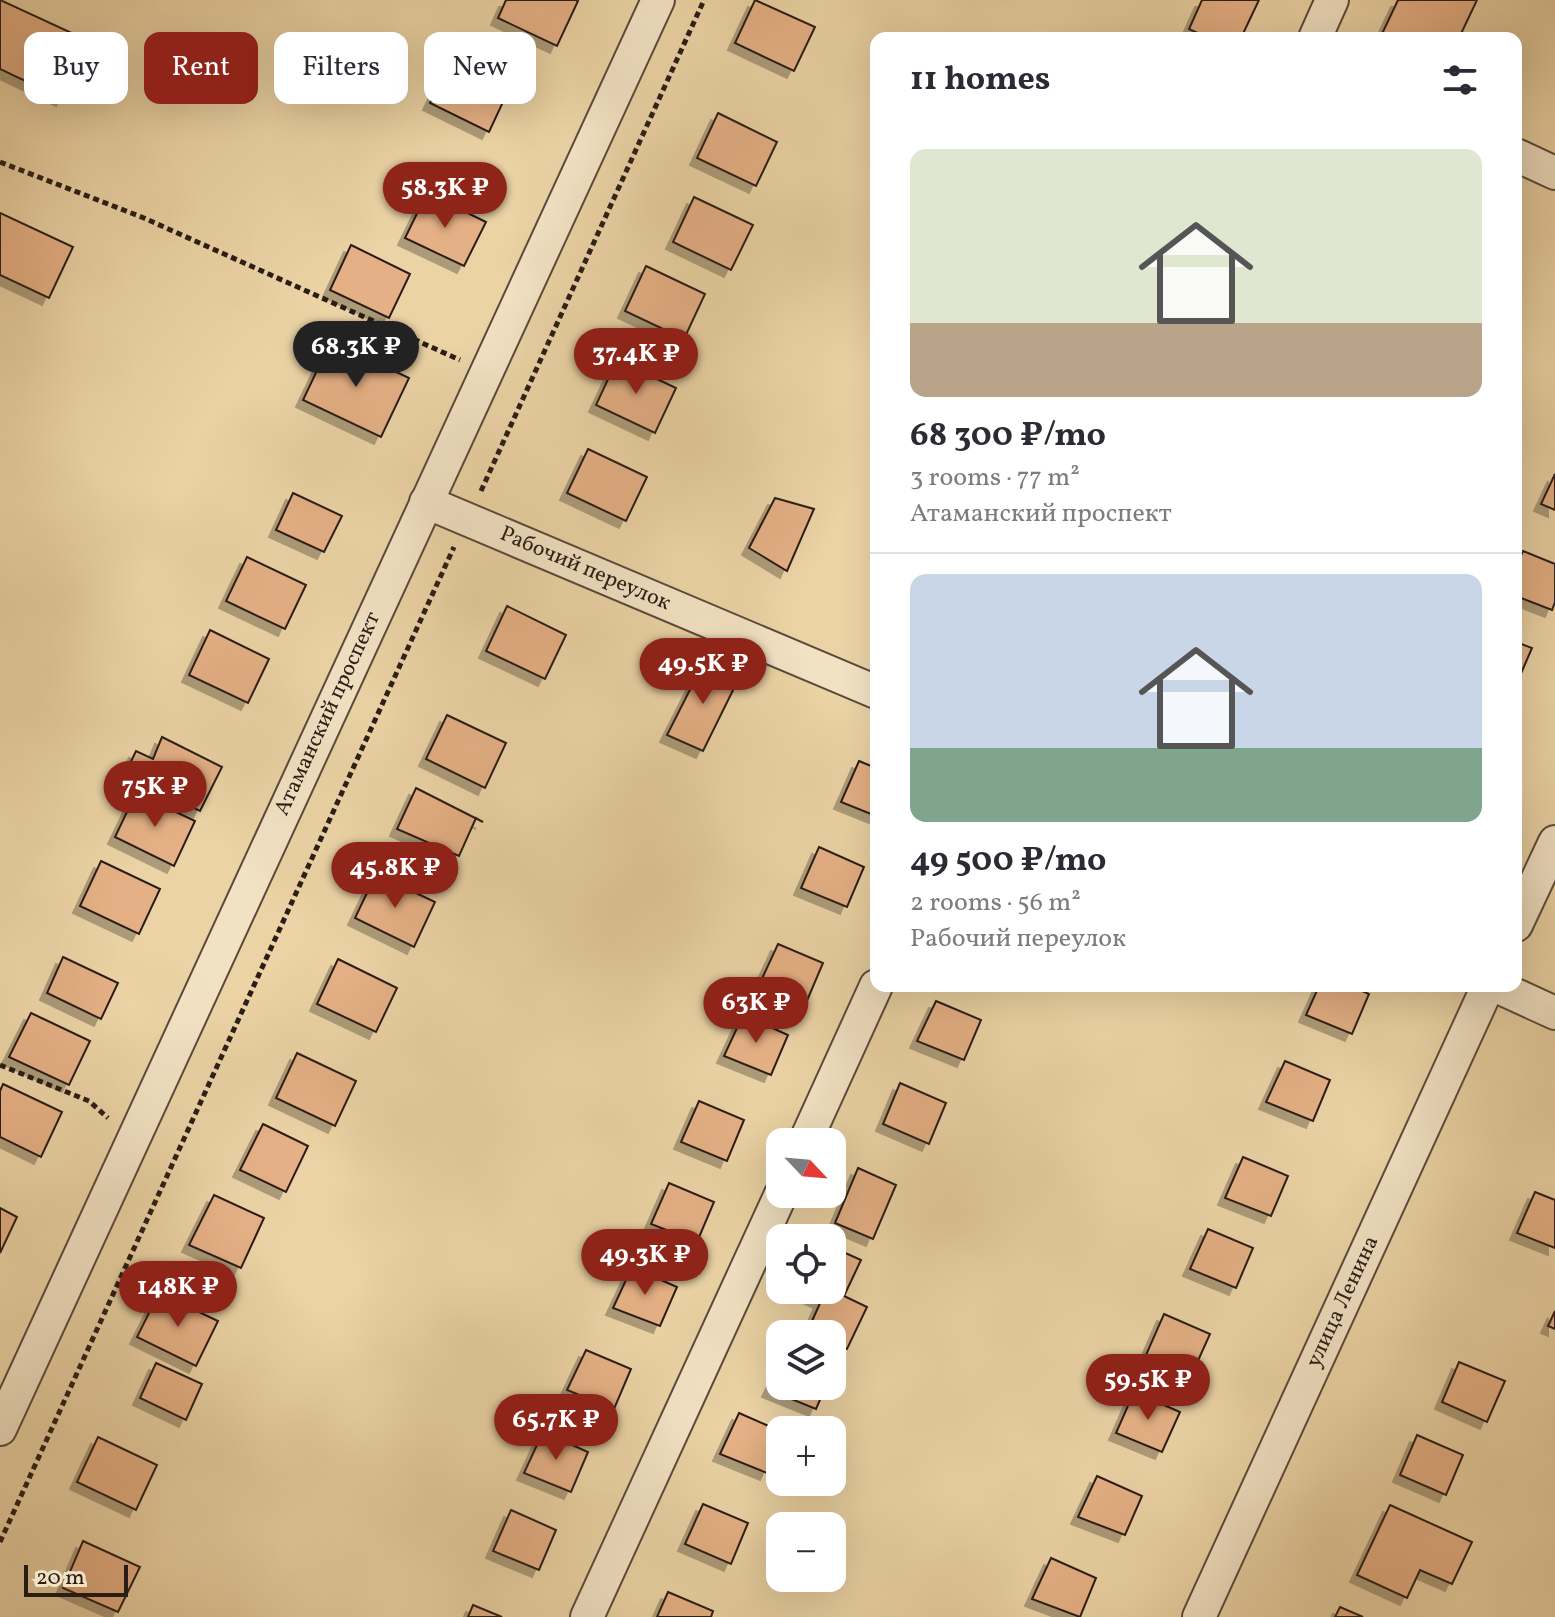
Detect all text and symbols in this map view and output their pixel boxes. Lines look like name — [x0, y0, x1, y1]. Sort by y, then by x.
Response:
chip: Buy — [24, 32, 128, 104]
chip: Rent — [144, 32, 258, 104]
chip: Filters — [274, 32, 408, 104]
chip: New — [424, 32, 536, 104]
text: 11 homes — [910, 57, 1050, 104]
icon: filters — [1438, 58, 1482, 102]
pin: 58.3K ₽ — [371, 162, 519, 230]
text: 58.3K ₽ — [401, 170, 489, 206]
icon: home — [1124, 201, 1268, 345]
pin: 68.3K ₽ — [282, 321, 430, 389]
pin: 37.4K ₽ — [562, 328, 710, 396]
text: 68.3K ₽ — [311, 329, 401, 365]
text: 37.4K ₽ — [592, 336, 680, 372]
text: 68 300 ₽/mo — [910, 413, 1106, 460]
text: 3 rooms · 77 m² — [910, 460, 1080, 496]
text: Атаманский проспект — [910, 496, 1172, 532]
street label: Рабочий переулок — [495, 519, 675, 619]
street label: Атаманский проспект — [267, 607, 389, 821]
icon: home — [1124, 626, 1268, 770]
pin: 49.5K ₽ — [629, 638, 777, 706]
text: 49.5K ₽ — [658, 646, 748, 682]
pin: 75K ₽ — [99, 761, 211, 829]
text: 75K ₽ — [122, 769, 188, 805]
text: 49 500 ₽/mo — [910, 838, 1107, 885]
pin: 45.8K ₽ — [321, 842, 469, 910]
text: 45.8K ₽ — [349, 850, 441, 886]
text: 2 rooms · 56 m² — [910, 885, 1081, 921]
text: Рабочий переулок — [910, 921, 1126, 957]
pin: 63K ₽ — [700, 977, 812, 1045]
text: 63K ₽ — [721, 985, 791, 1021]
north arrow — [766, 1128, 846, 1208]
map controls — [766, 1128, 846, 1592]
button: locate — [766, 1224, 846, 1304]
pin: 49.3K ₽ — [571, 1229, 719, 1297]
street label: улица Ленина — [1299, 1231, 1387, 1373]
text: 49.3K ₽ — [599, 1237, 691, 1273]
pin: 148K ₽ — [113, 1261, 243, 1329]
text: 148K ₽ — [137, 1269, 219, 1305]
button: layers — [766, 1320, 846, 1400]
pin: 59.5K ₽ — [1074, 1354, 1222, 1422]
text: 59.5K ₽ — [1104, 1362, 1192, 1398]
pin: 65.7K ₽ — [482, 1394, 630, 1462]
text: 65.7K ₽ — [512, 1402, 600, 1438]
button: + — [766, 1416, 846, 1496]
button: − — [766, 1512, 846, 1592]
scale bar — [24, 1561, 128, 1597]
text: 20 m — [36, 1563, 85, 1594]

